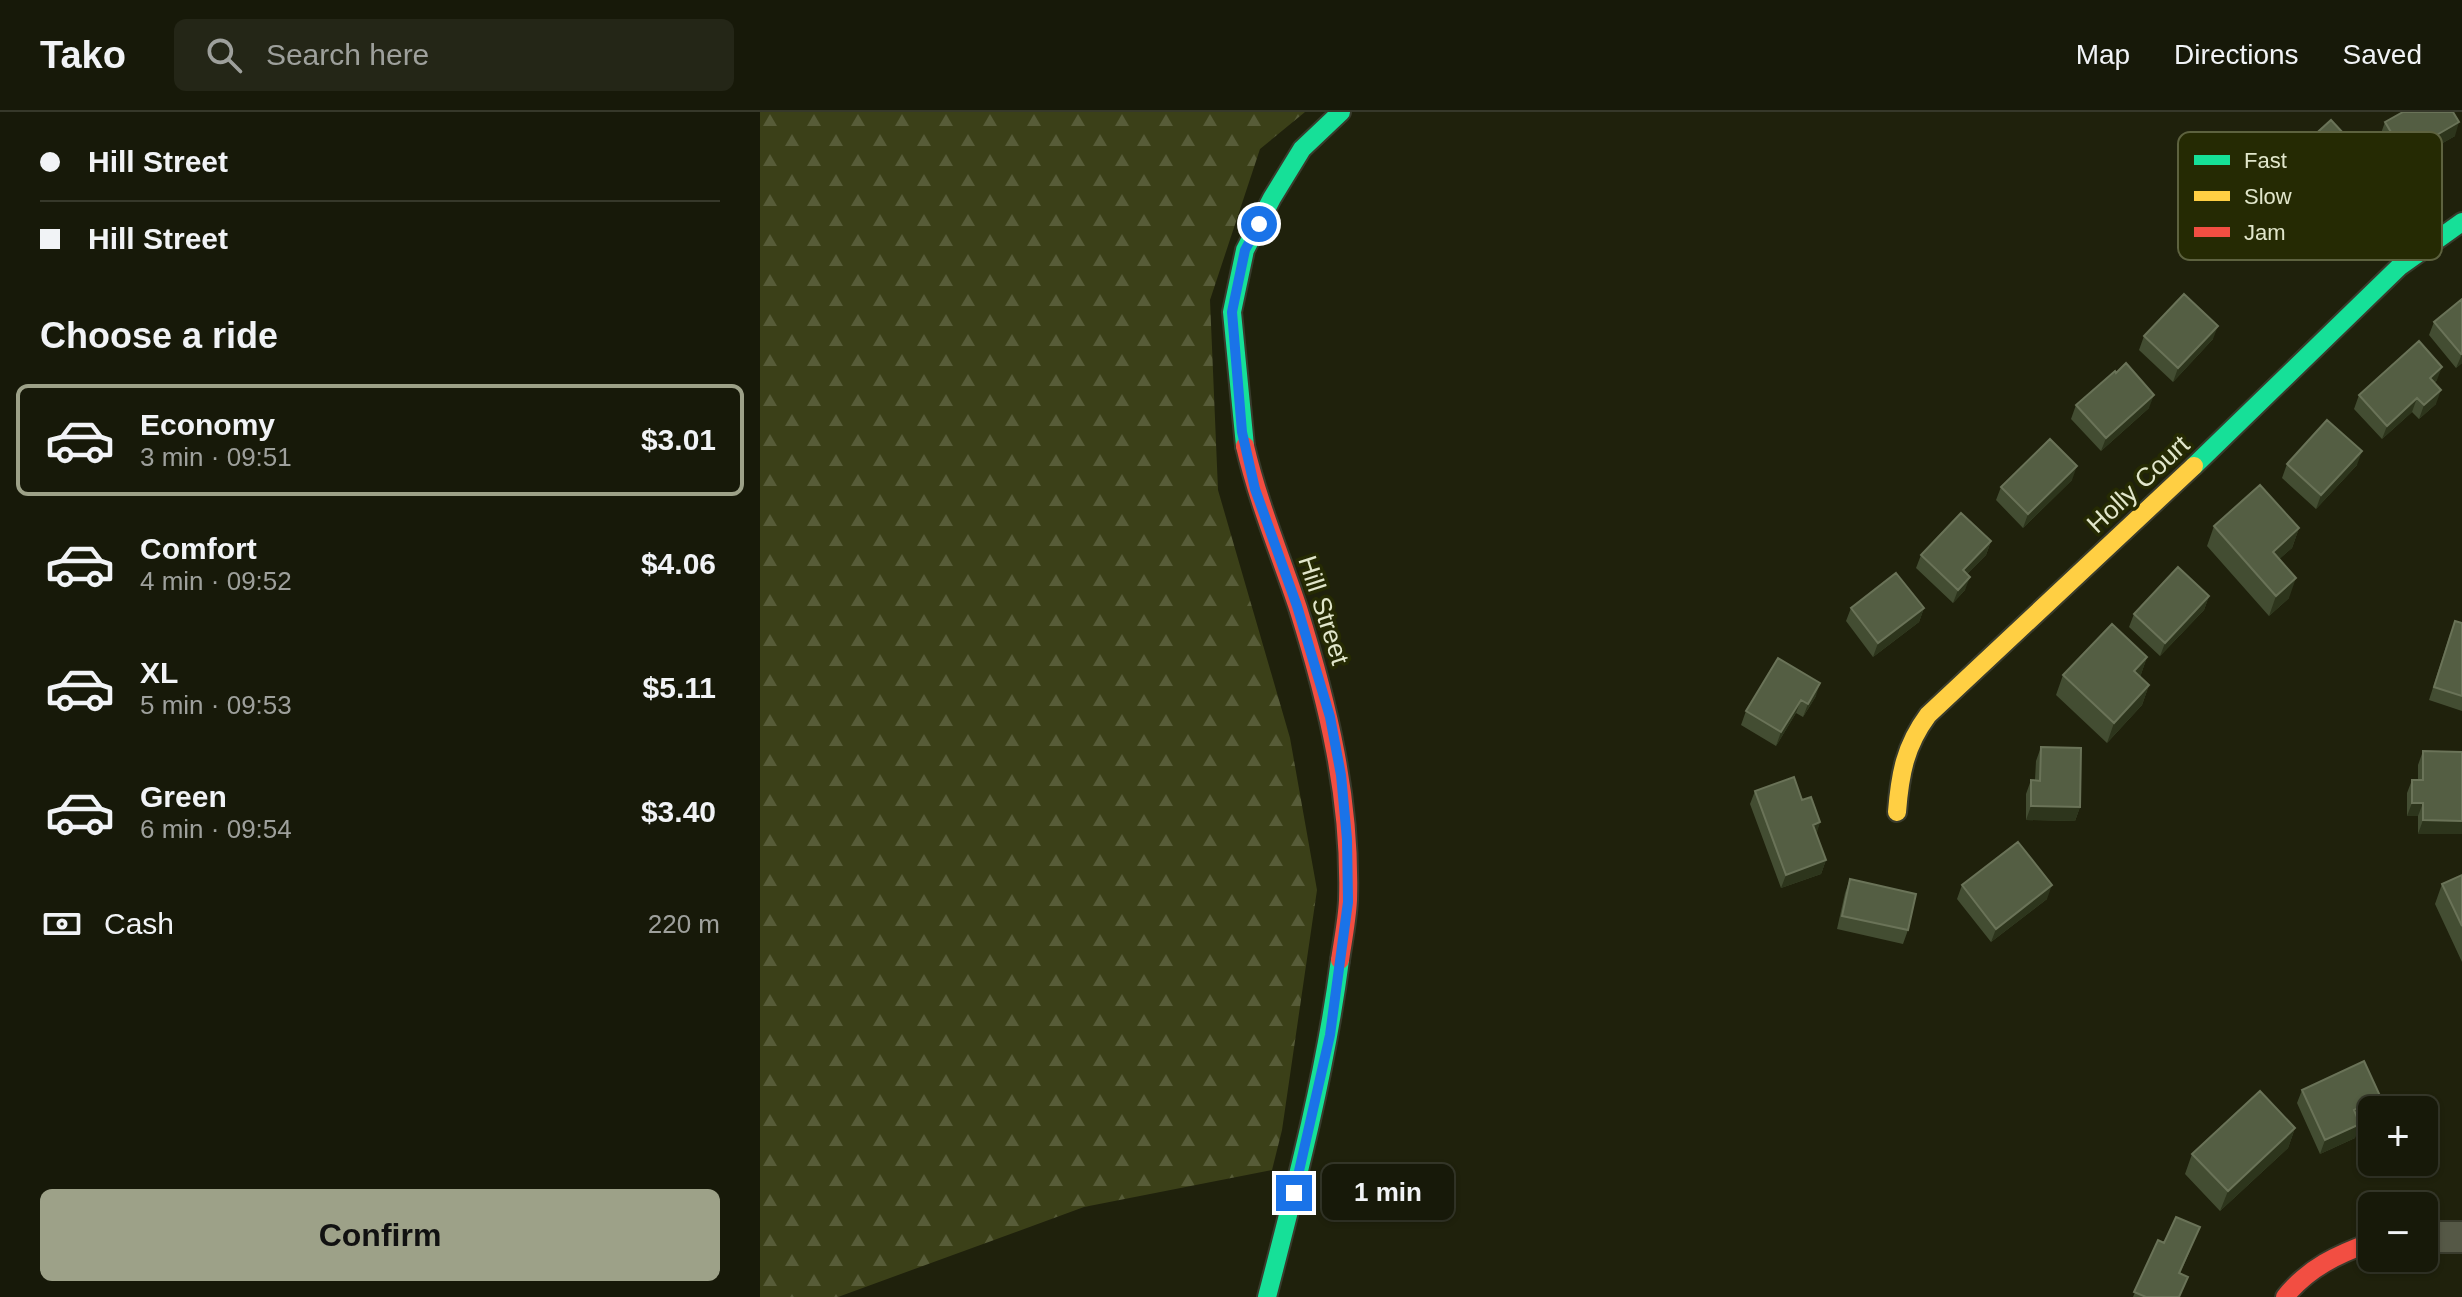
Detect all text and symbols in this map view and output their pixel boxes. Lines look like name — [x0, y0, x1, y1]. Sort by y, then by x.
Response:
search box — [174, 19, 734, 91]
icon: search — [202, 33, 246, 77]
text: Tako — [40, 34, 126, 76]
text: Search here — [266, 38, 429, 71]
text: Map — [2076, 39, 2130, 70]
text: Directions — [2174, 39, 2299, 70]
text: Saved — [2343, 39, 2422, 70]
legend — [2178, 132, 2442, 260]
text: Hill Street — [88, 145, 228, 178]
text: Fast — [2244, 148, 2287, 173]
text: Slow — [2244, 184, 2292, 209]
route start — [1241, 206, 1277, 242]
text: Jam — [2244, 220, 2286, 245]
text: Hill Street — [88, 222, 228, 255]
text: Choose a ride — [40, 315, 278, 356]
icon: car — [44, 404, 116, 476]
text: Economy — [140, 408, 275, 441]
text: $3.01 — [641, 423, 716, 456]
street label: Holly Court — [2081, 429, 2196, 539]
text: 3 min · 09:51 — [140, 442, 292, 472]
icon: car — [44, 528, 116, 600]
text: Comfort — [140, 532, 257, 565]
text: $4.06 — [641, 547, 716, 580]
street label: Hill Street — [1292, 552, 1356, 669]
text: 4 min · 09:52 — [140, 566, 292, 596]
icon: car — [44, 652, 116, 724]
text: XL — [140, 656, 178, 689]
text: $5.11 — [643, 671, 716, 704]
text: 5 min · 09:53 — [140, 690, 292, 720]
icon: car — [44, 776, 116, 848]
text: Green — [140, 780, 227, 813]
text: $3.40 — [641, 795, 716, 828]
text: 6 min · 09:54 — [140, 814, 292, 844]
icon: cash — [40, 902, 84, 946]
text: Cash — [104, 907, 174, 940]
text: 220 m — [648, 909, 720, 939]
map controls — [2358, 1096, 2438, 1272]
button: + — [2358, 1096, 2438, 1176]
callout: 1 min — [1322, 1165, 1454, 1221]
route end — [1276, 1175, 1312, 1211]
text: 1 min — [1354, 1177, 1422, 1207]
button: Confirm — [40, 1189, 720, 1281]
button: − — [2358, 1192, 2438, 1272]

